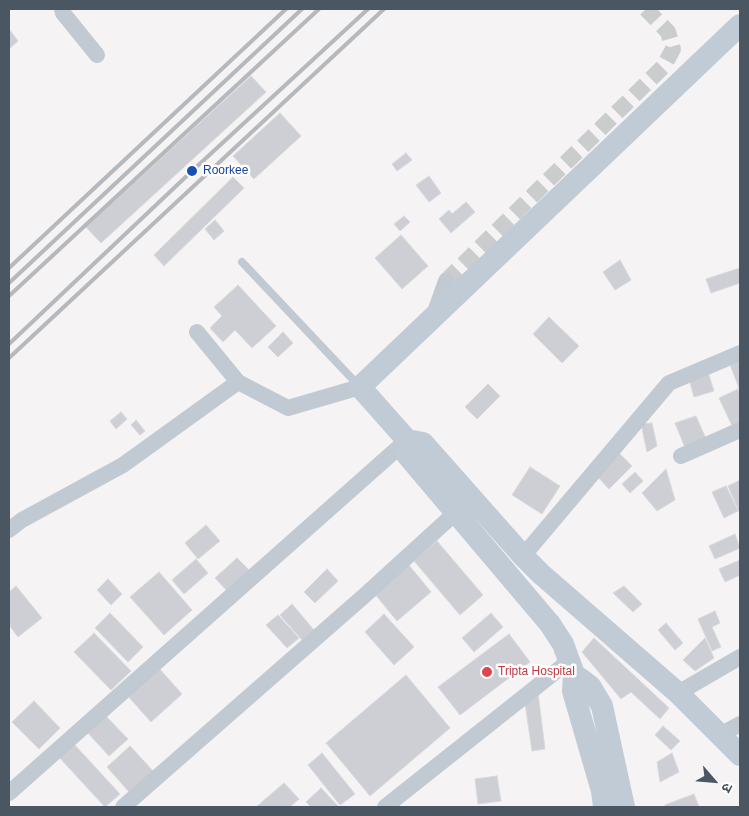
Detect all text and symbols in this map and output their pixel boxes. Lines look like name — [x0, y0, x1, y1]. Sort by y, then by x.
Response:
marker: Roorkee — [185, 164, 199, 178]
place label: Roorkee — [203, 164, 248, 178]
marker: Tripta Hospital — [480, 665, 494, 679]
place label: Tripta Hospital — [498, 665, 575, 679]
north arrow — [689, 756, 739, 806]
text: उ — [718, 781, 736, 795]

